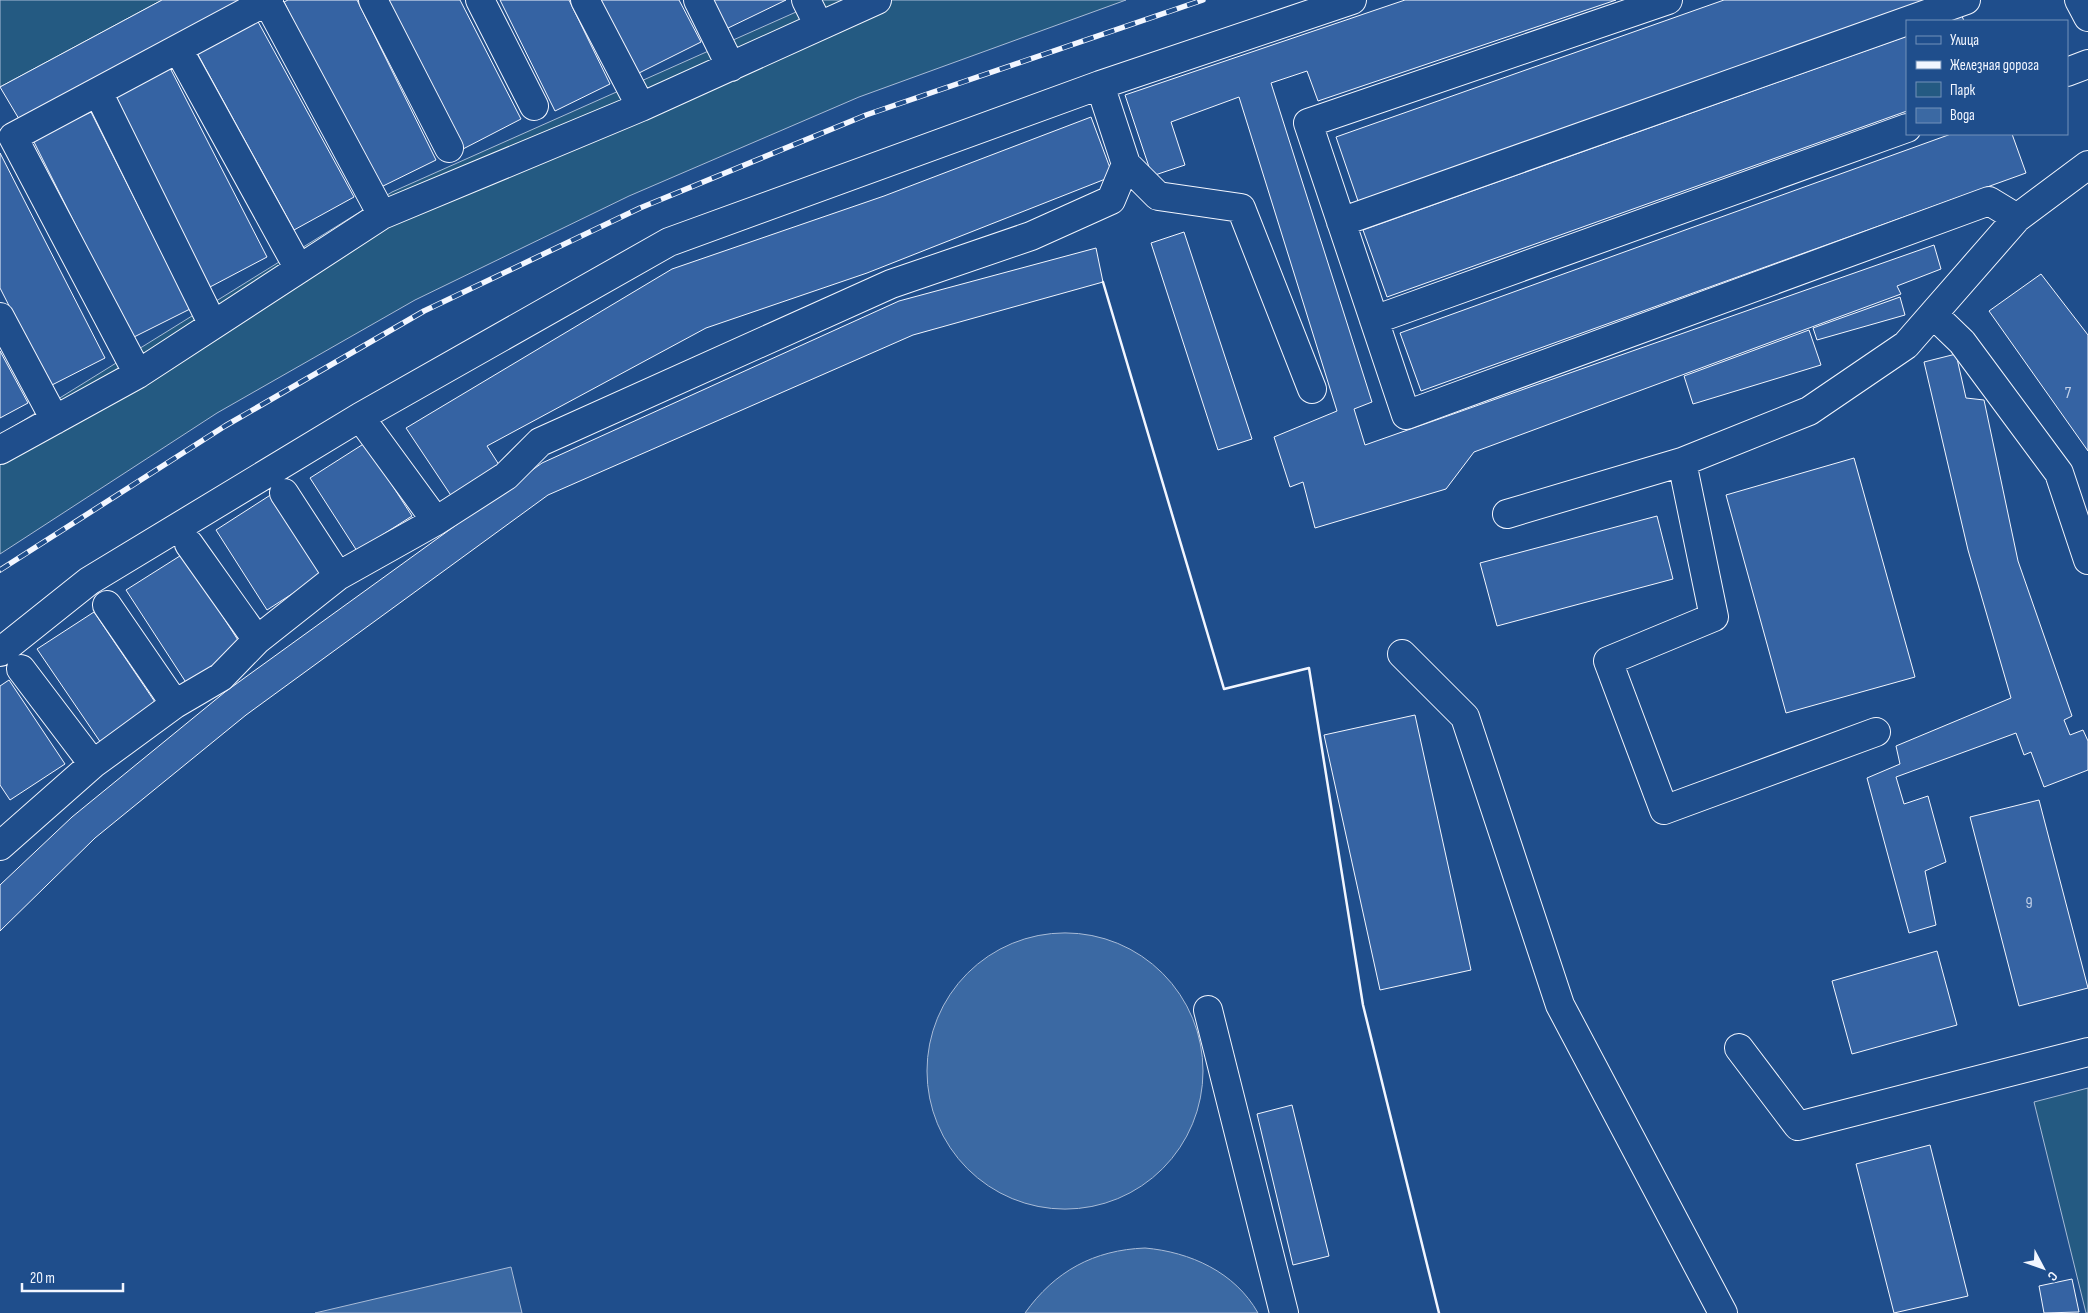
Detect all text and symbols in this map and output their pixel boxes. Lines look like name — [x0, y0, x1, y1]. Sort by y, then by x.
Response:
legend — [1906, 20, 2068, 135]
text: Улица — [1950, 31, 1979, 50]
text: Железная дорога — [1950, 56, 2039, 75]
text: Парк — [1950, 81, 1976, 100]
text: Вода — [1950, 106, 1975, 125]
house number: 7 — [2065, 384, 2072, 403]
house number: 9 — [2025, 894, 2033, 913]
north arrow — [2018, 1243, 2068, 1293]
scale bar — [22, 1260, 124, 1292]
text: С — [2044, 1268, 2061, 1284]
text: 20 m — [30, 1269, 55, 1288]

